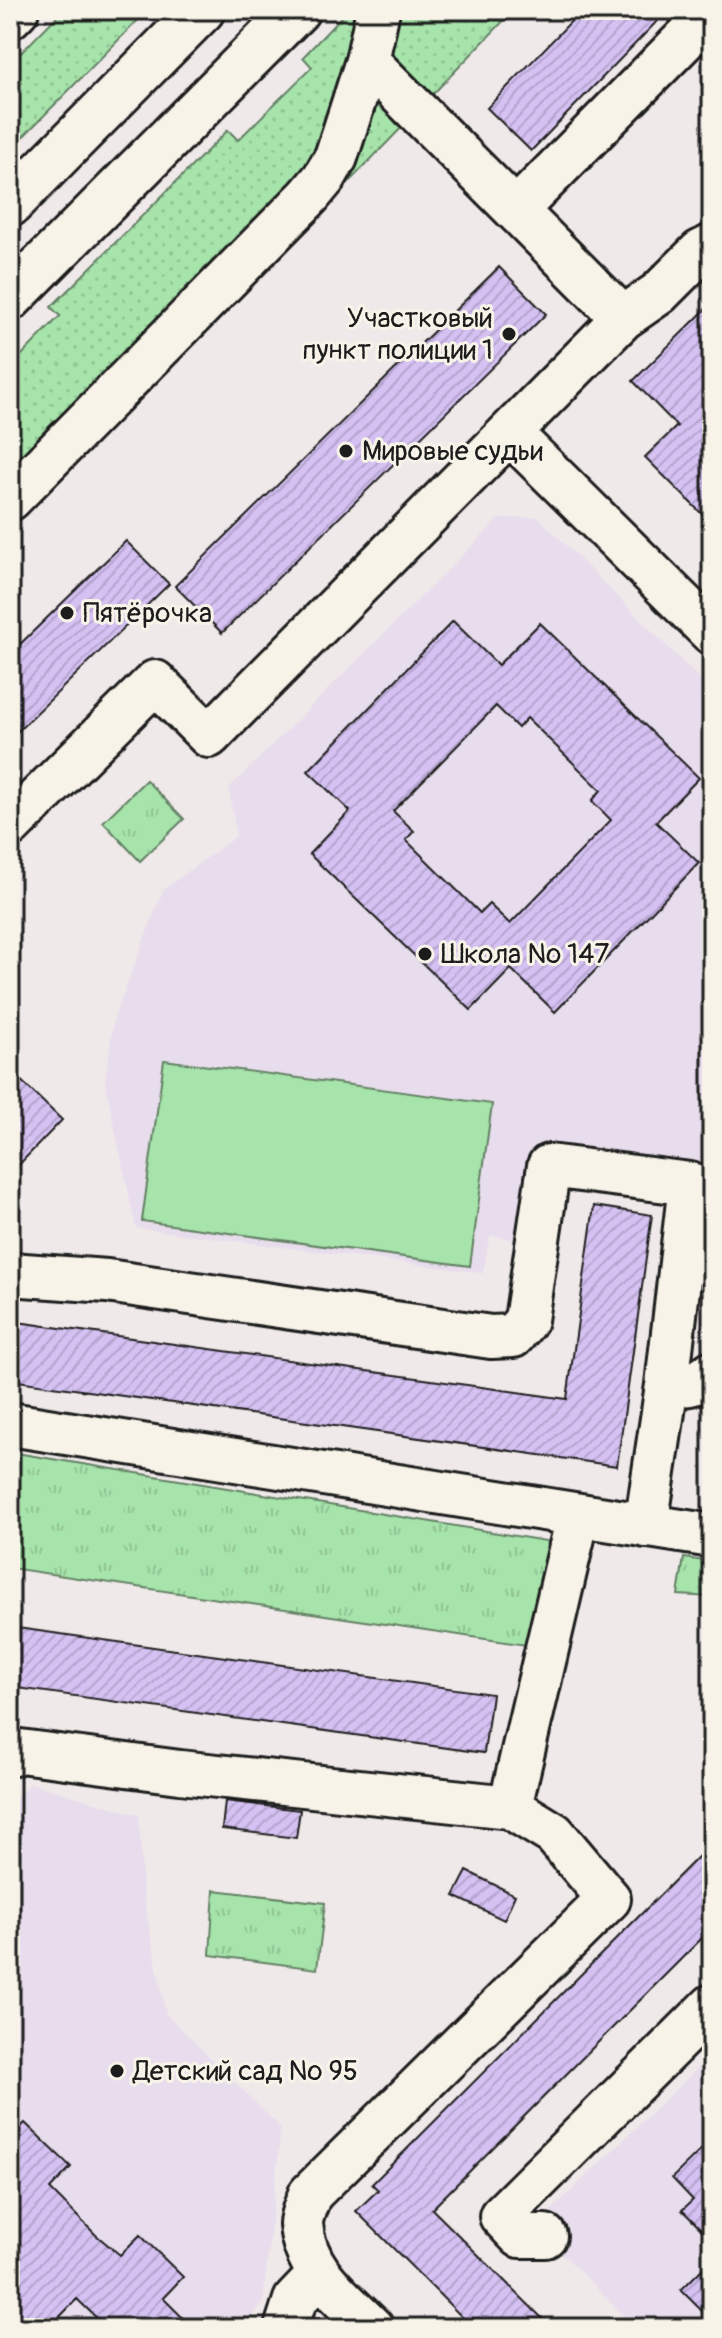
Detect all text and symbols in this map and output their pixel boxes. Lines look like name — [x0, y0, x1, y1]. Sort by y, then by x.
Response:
place label: Участковый пункт полиции 1 — [302, 301, 493, 368]
marker: Участковый пункт полиции 1 — [500, 325, 518, 343]
place label: Мировые судьи — [362, 434, 543, 469]
marker: Мировые судьи — [337, 442, 355, 460]
place label: Пятёрочка — [83, 596, 212, 631]
marker: Пятёрочка — [58, 604, 76, 622]
place label: Школа № 147 — [441, 937, 609, 972]
marker: Школа № 147 — [416, 945, 434, 963]
place label: Детский сад № 95 — [132, 2054, 358, 2089]
marker: Детский сад № 95 — [108, 2062, 126, 2080]

